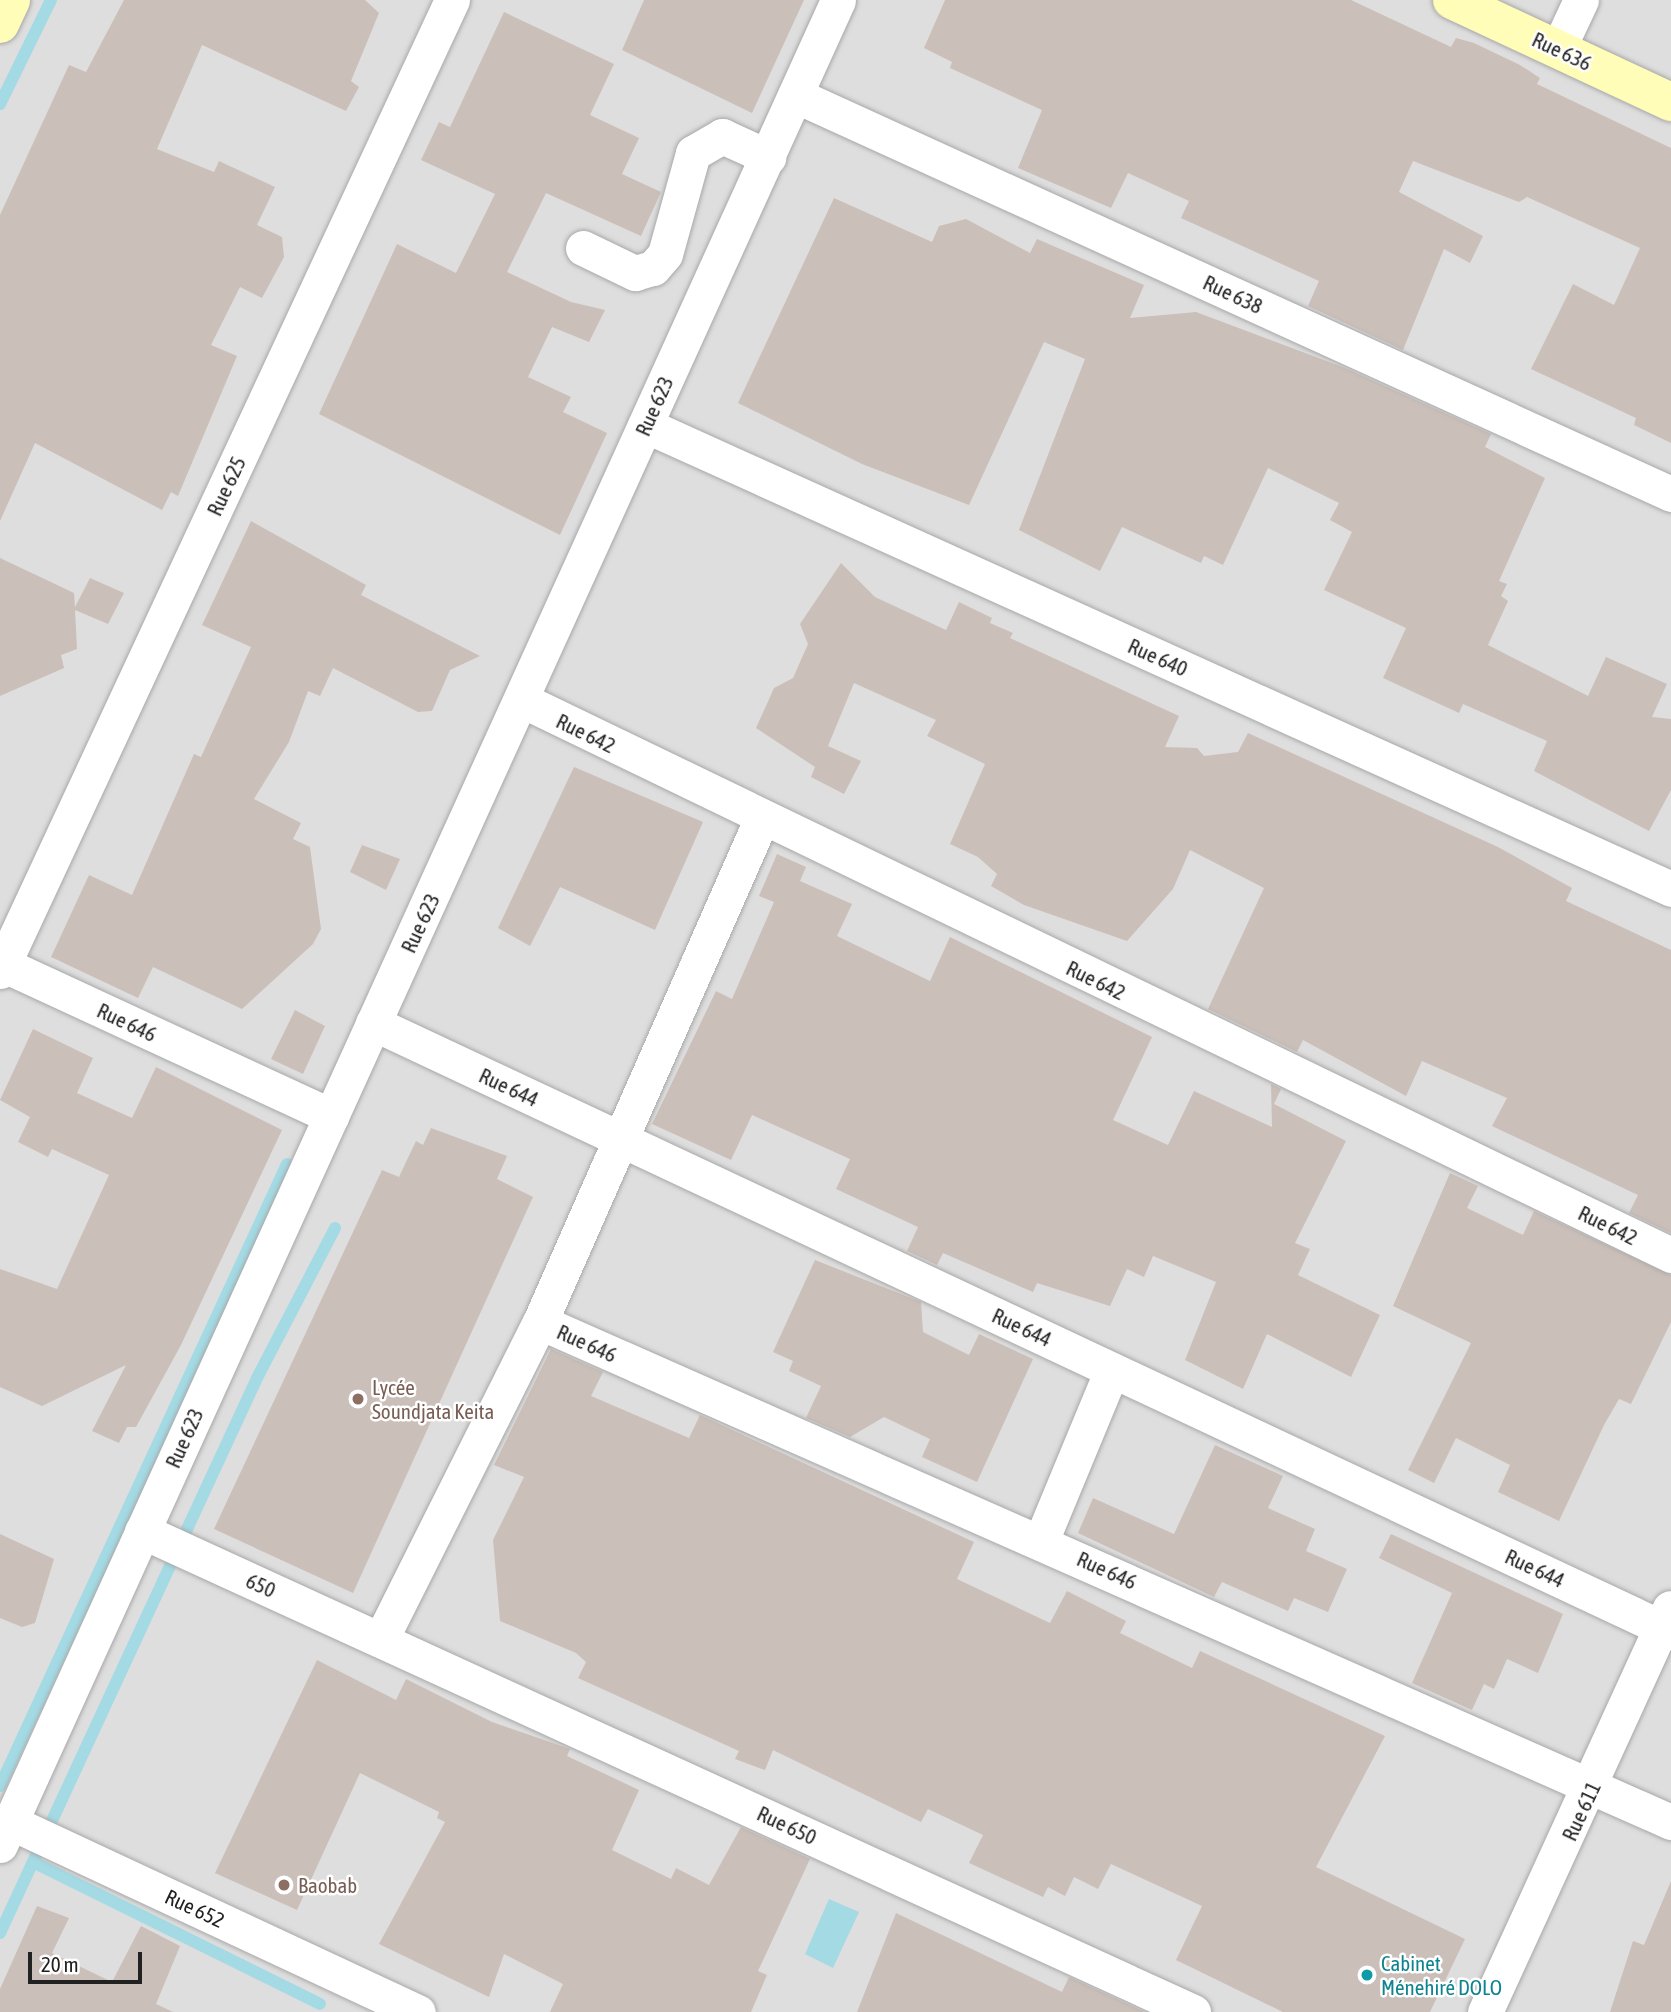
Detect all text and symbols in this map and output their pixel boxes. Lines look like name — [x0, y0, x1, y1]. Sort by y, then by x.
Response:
street label: Rue 636 — [1528, 26, 1596, 76]
street label: Rue 638 — [1199, 269, 1267, 319]
street label: Rue 623 — [630, 372, 678, 440]
street label: Rue 625 — [201, 452, 251, 520]
street label: Rue 640 — [1124, 633, 1192, 681]
street label: Rue 642 — [552, 708, 620, 758]
street label: Rue 623 — [395, 889, 445, 957]
street label: Rue 642 — [1062, 955, 1130, 1005]
street label: Rue 646 — [93, 997, 161, 1047]
street label: Rue 644 — [475, 1062, 543, 1112]
street label: Rue 642 — [1574, 1200, 1642, 1250]
street label: Rue 644 — [988, 1302, 1056, 1352]
street label: Rue 646 — [553, 1319, 621, 1367]
place label: Lycée Soundjata Keita — [372, 1374, 494, 1424]
marker: Lycée Soundjata Keita — [350, 1391, 366, 1407]
street label: Rue 623 — [160, 1404, 208, 1472]
street label: Rue 644 — [1501, 1543, 1569, 1593]
street label: Rue 646 — [1073, 1546, 1141, 1594]
street label: 650 — [242, 1567, 280, 1603]
street label: Rue 611 — [1556, 1777, 1606, 1845]
street label: Rue 650 — [753, 1800, 821, 1850]
place label: Baobab — [298, 1872, 357, 1898]
marker: Baobab — [276, 1877, 292, 1893]
street label: Rue 652 — [161, 1883, 229, 1933]
scale bar — [32, 1938, 145, 1982]
place label: Cabinet Ménehiré DOLO — [1381, 1950, 1502, 2000]
text: 20 m — [41, 1952, 79, 1976]
marker: Cabinet Ménehiré DOLO — [1359, 1967, 1375, 1983]

